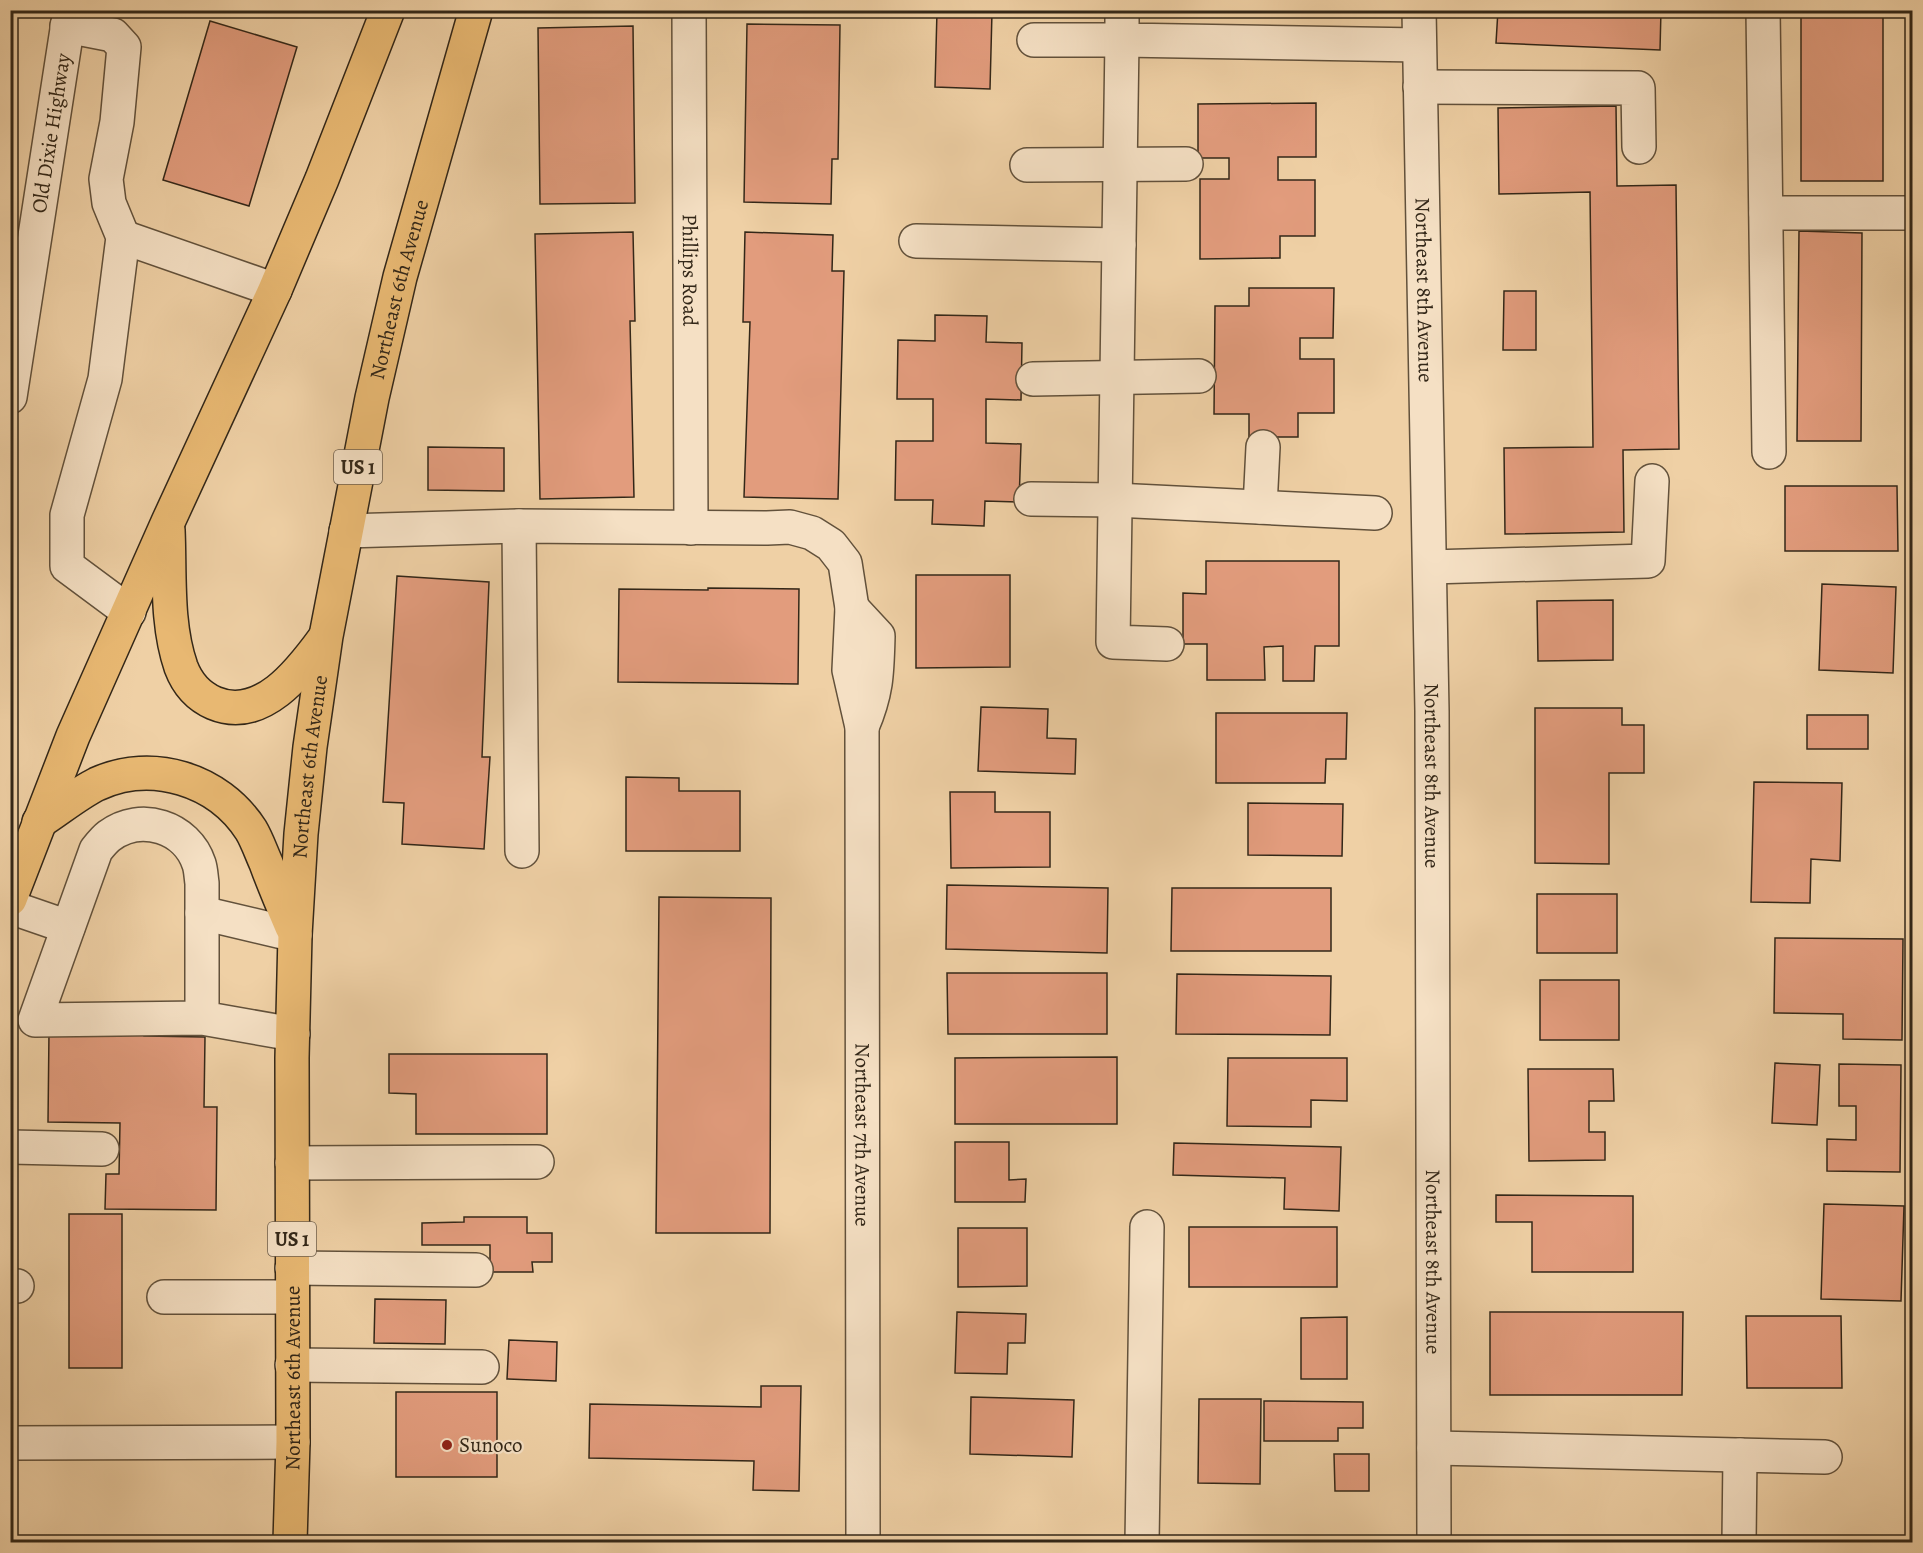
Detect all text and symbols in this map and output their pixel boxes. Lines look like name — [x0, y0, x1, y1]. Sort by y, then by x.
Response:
street label: Old Dixie Highway — [25, 51, 77, 215]
street label: Northeast 6th Avenue — [363, 196, 435, 382]
street label: Northeast 8th Avenue — [1408, 197, 1440, 383]
street label: Phillips Road — [676, 214, 704, 327]
road number: US 1 — [334, 450, 382, 484]
street label: Northeast 6th Avenue — [286, 673, 334, 859]
street label: Northeast 8th Avenue — [1417, 683, 1446, 869]
street label: Northeast 7th Avenue — [848, 1043, 877, 1227]
street label: Northeast 8th Avenue — [1419, 1169, 1448, 1355]
road number: US 1 — [268, 1222, 316, 1256]
street label: Northeast 6th Avenue — [278, 1286, 307, 1471]
place label: Sunoco — [459, 1431, 523, 1459]
marker: Sunoco — [440, 1438, 454, 1452]

